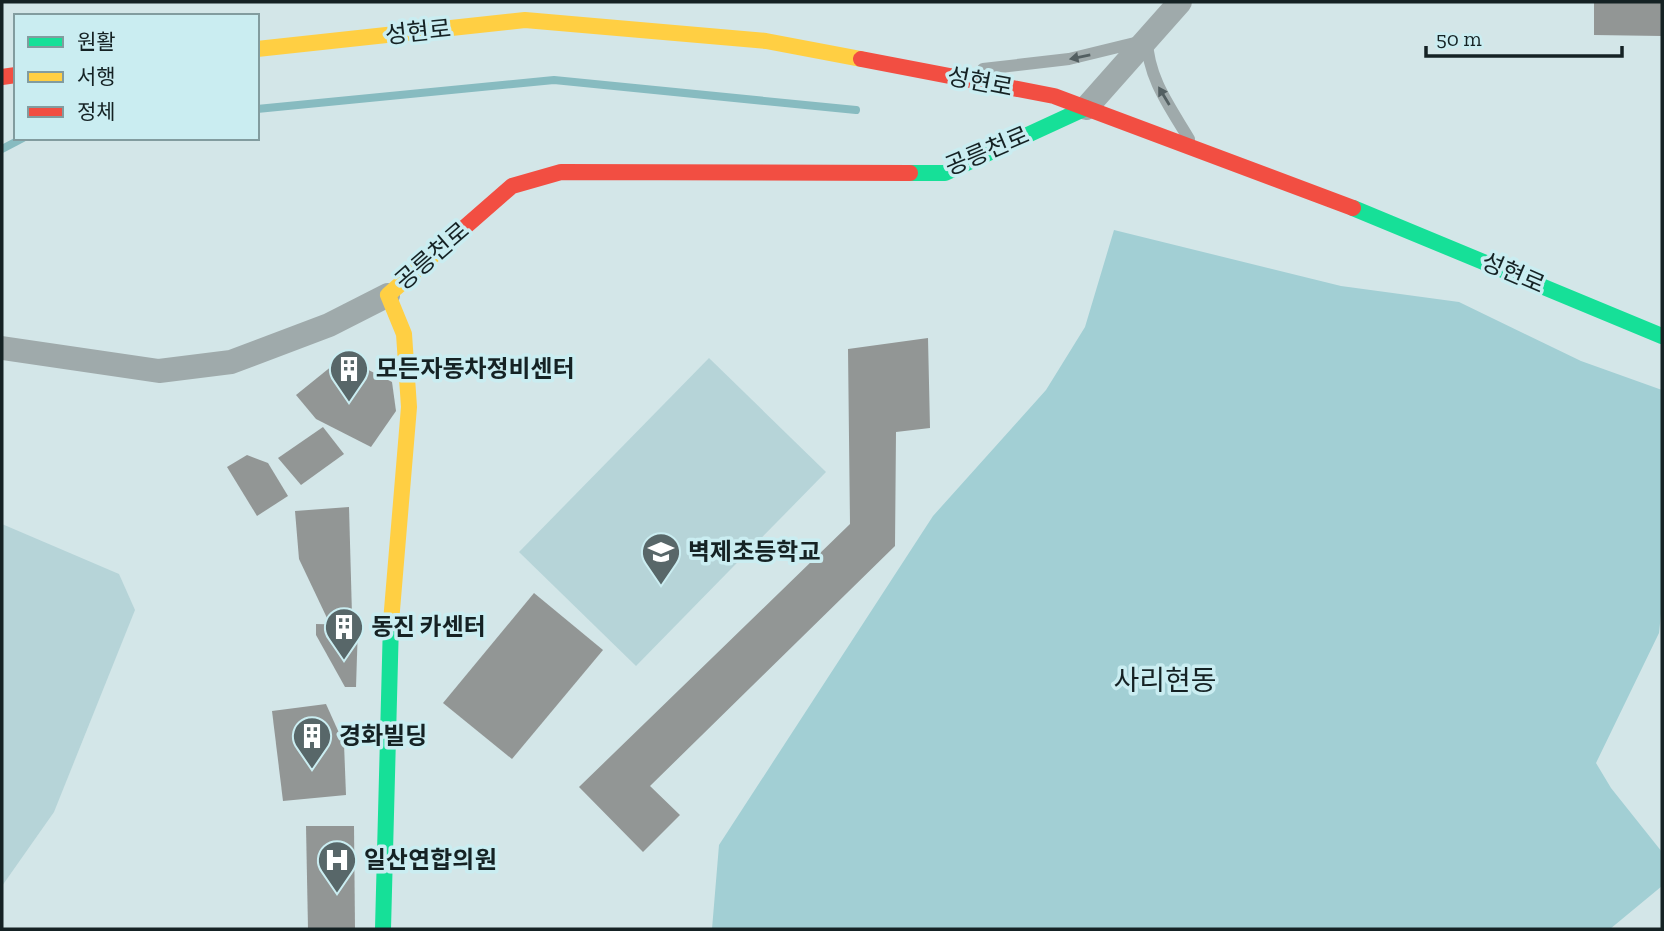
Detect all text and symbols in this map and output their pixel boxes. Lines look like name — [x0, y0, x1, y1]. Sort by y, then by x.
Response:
legend — [14, 14, 259, 140]
street label: 성현로 — [383, 14, 452, 49]
scale bar — [1426, 14, 1622, 58]
text: 50 m — [1436, 26, 1482, 51]
text: 원활 — [77, 29, 116, 54]
one-way arrow — [1069, 51, 1091, 62]
street label: 성현로 — [945, 61, 1015, 102]
text: 서행 — [77, 64, 116, 89]
one-way arrow — [1158, 87, 1170, 106]
text: 정체 — [77, 99, 116, 124]
street label: 공릉천로 — [940, 120, 1033, 181]
street label: 공릉천로 — [389, 216, 475, 296]
street label: 성현로 — [1477, 246, 1549, 299]
building icon: 모든자동차정비센터 — [328, 348, 370, 403]
place label: 모든자동차정비센터 — [376, 354, 575, 383]
school or university icon: 벽제초등학교 — [640, 531, 682, 586]
place label: 벽제초등학교 — [688, 537, 820, 566]
building icon: 동진 카센터 — [323, 606, 365, 661]
place label: 동진 카센터 — [371, 612, 486, 641]
district label: 사리현동 — [1113, 664, 1217, 697]
building icon: 경화빌딩 — [291, 715, 333, 770]
place label: 경화빌딩 — [339, 721, 427, 750]
hospital icon: 일산연합의원 — [316, 839, 358, 894]
place label: 일산연합의원 — [364, 845, 496, 874]

